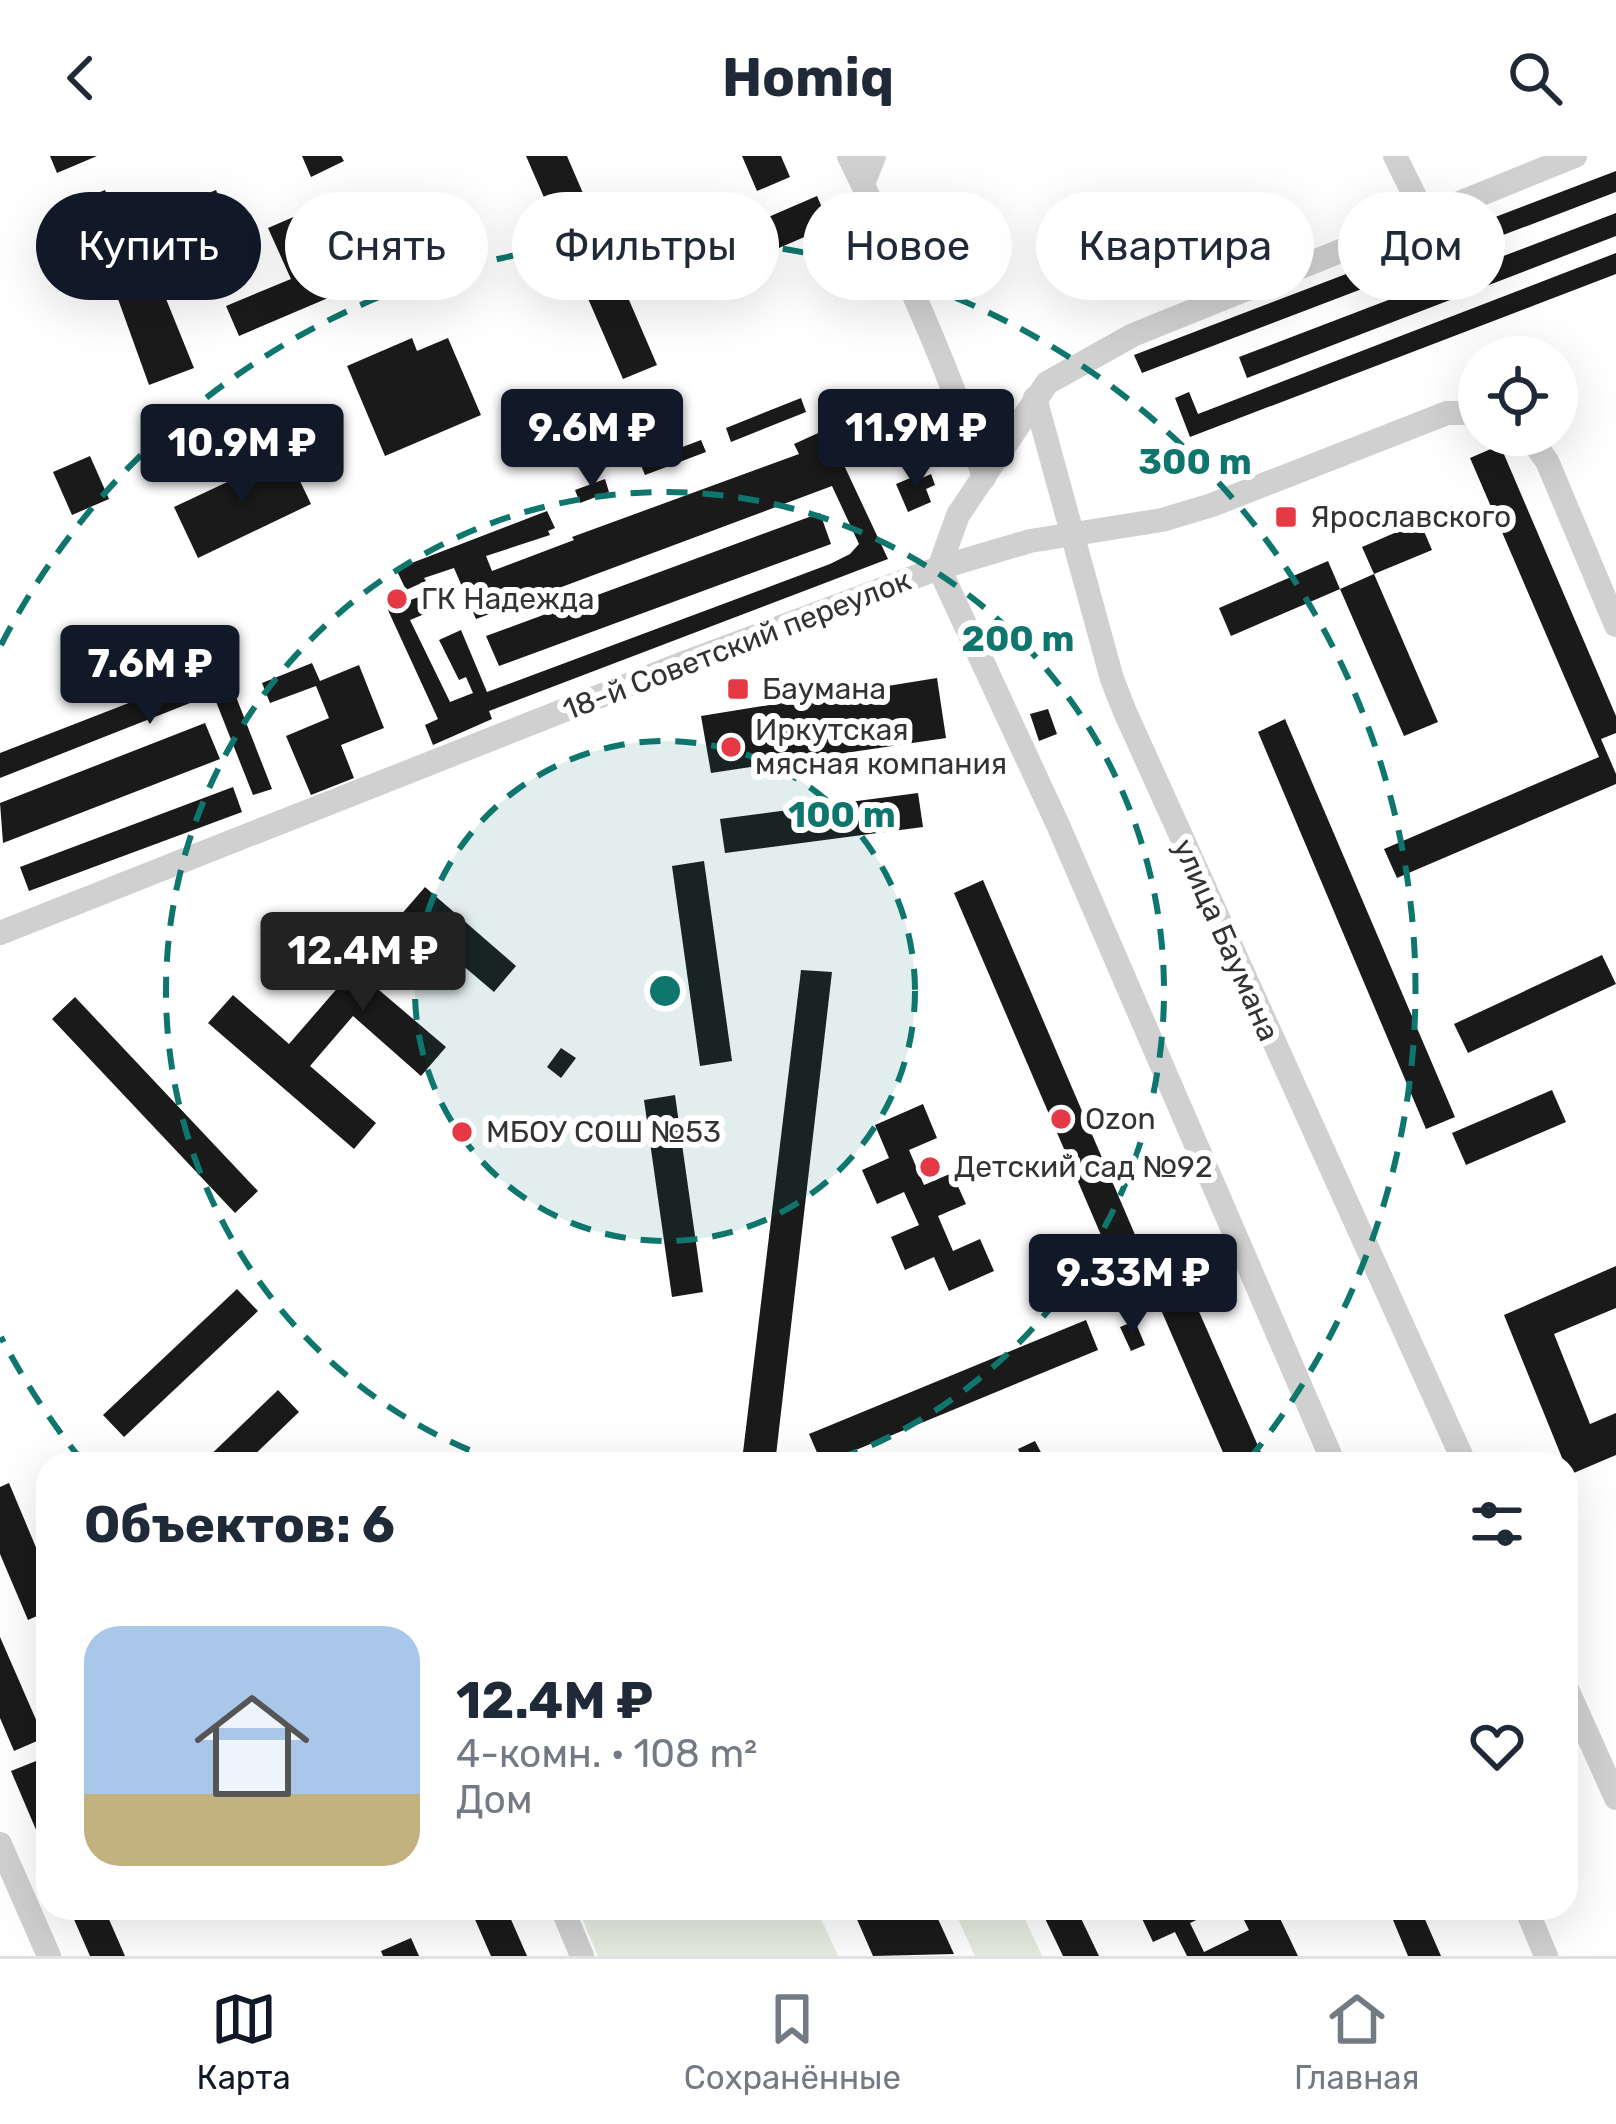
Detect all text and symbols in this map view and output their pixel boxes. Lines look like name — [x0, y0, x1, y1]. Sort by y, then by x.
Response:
icon: back — [48, 45, 114, 111]
icon: search — [1502, 45, 1568, 111]
text: Homiq — [722, 46, 894, 110]
chip: Купить — [36, 192, 261, 300]
chip: Снять — [285, 192, 488, 300]
chip: Фильтры — [512, 192, 779, 300]
chip: Новое — [803, 192, 1012, 300]
chip: Квартира — [1036, 192, 1314, 300]
chip: Дом — [1338, 192, 1505, 300]
map controls — [1458, 336, 1578, 456]
button: locate — [1458, 336, 1578, 456]
pin: 9.6M ₽ — [494, 389, 690, 491]
pin: 11.9M ₽ — [805, 389, 1027, 491]
pin: 10.9M ₽ — [131, 404, 353, 506]
text: 9.6M ₽ — [528, 405, 656, 451]
text: 11.9M ₽ — [845, 405, 987, 451]
text: 10.9M ₽ — [168, 420, 316, 466]
text: 300 m — [1138, 440, 1252, 483]
place label: Ярославского — [1310, 499, 1511, 535]
marker: Ярославского — [1273, 504, 1299, 530]
street label: 18-й Советский переулок — [558, 562, 916, 728]
place label: ГК Надежда — [421, 581, 595, 617]
marker: ГК Надежда — [384, 586, 410, 612]
text: 200 m — [961, 617, 1075, 660]
pin: 7.6M ₽ — [52, 625, 248, 727]
text: 7.6M ₽ — [87, 641, 213, 687]
place label: Баумана — [762, 671, 886, 707]
marker: Баумана — [725, 676, 751, 702]
place label: Иркутская мясная компания — [755, 712, 1007, 782]
marker: Иркутская мясная компания — [718, 734, 744, 760]
text: 100 m — [788, 793, 896, 836]
street label: улица Баумана — [1165, 833, 1287, 1047]
pin: 12.4M ₽ — [252, 912, 474, 1014]
text: 12.4M ₽ — [288, 928, 438, 974]
centre of rings — [644, 970, 686, 1012]
place label: Ozon — [1085, 1101, 1156, 1137]
marker: Ozon — [1048, 1106, 1074, 1132]
place label: МБОУ СОШ №53 — [486, 1114, 721, 1150]
marker: МБОУ СОШ №53 — [449, 1119, 475, 1145]
place label: Детский сад №92 — [954, 1149, 1213, 1185]
marker: Детский сад №92 — [917, 1154, 943, 1180]
pin: 9.33M ₽ — [1022, 1234, 1244, 1336]
text: 9.33M ₽ — [1056, 1250, 1210, 1296]
icon: filters — [1464, 1491, 1530, 1557]
text: Объектов: 6 — [84, 1494, 395, 1555]
text: 12.4M ₽ — [456, 1670, 653, 1731]
icon: home — [180, 1674, 324, 1818]
icon: heart — [1464, 1713, 1530, 1779]
text: 4-комн. · 108 m² — [456, 1731, 757, 1777]
text: Дом — [456, 1777, 533, 1823]
tab: Карта — [197, 1986, 291, 2097]
tab: Сохранённые — [684, 1986, 901, 2097]
tab: Главная — [1294, 1986, 1419, 2097]

